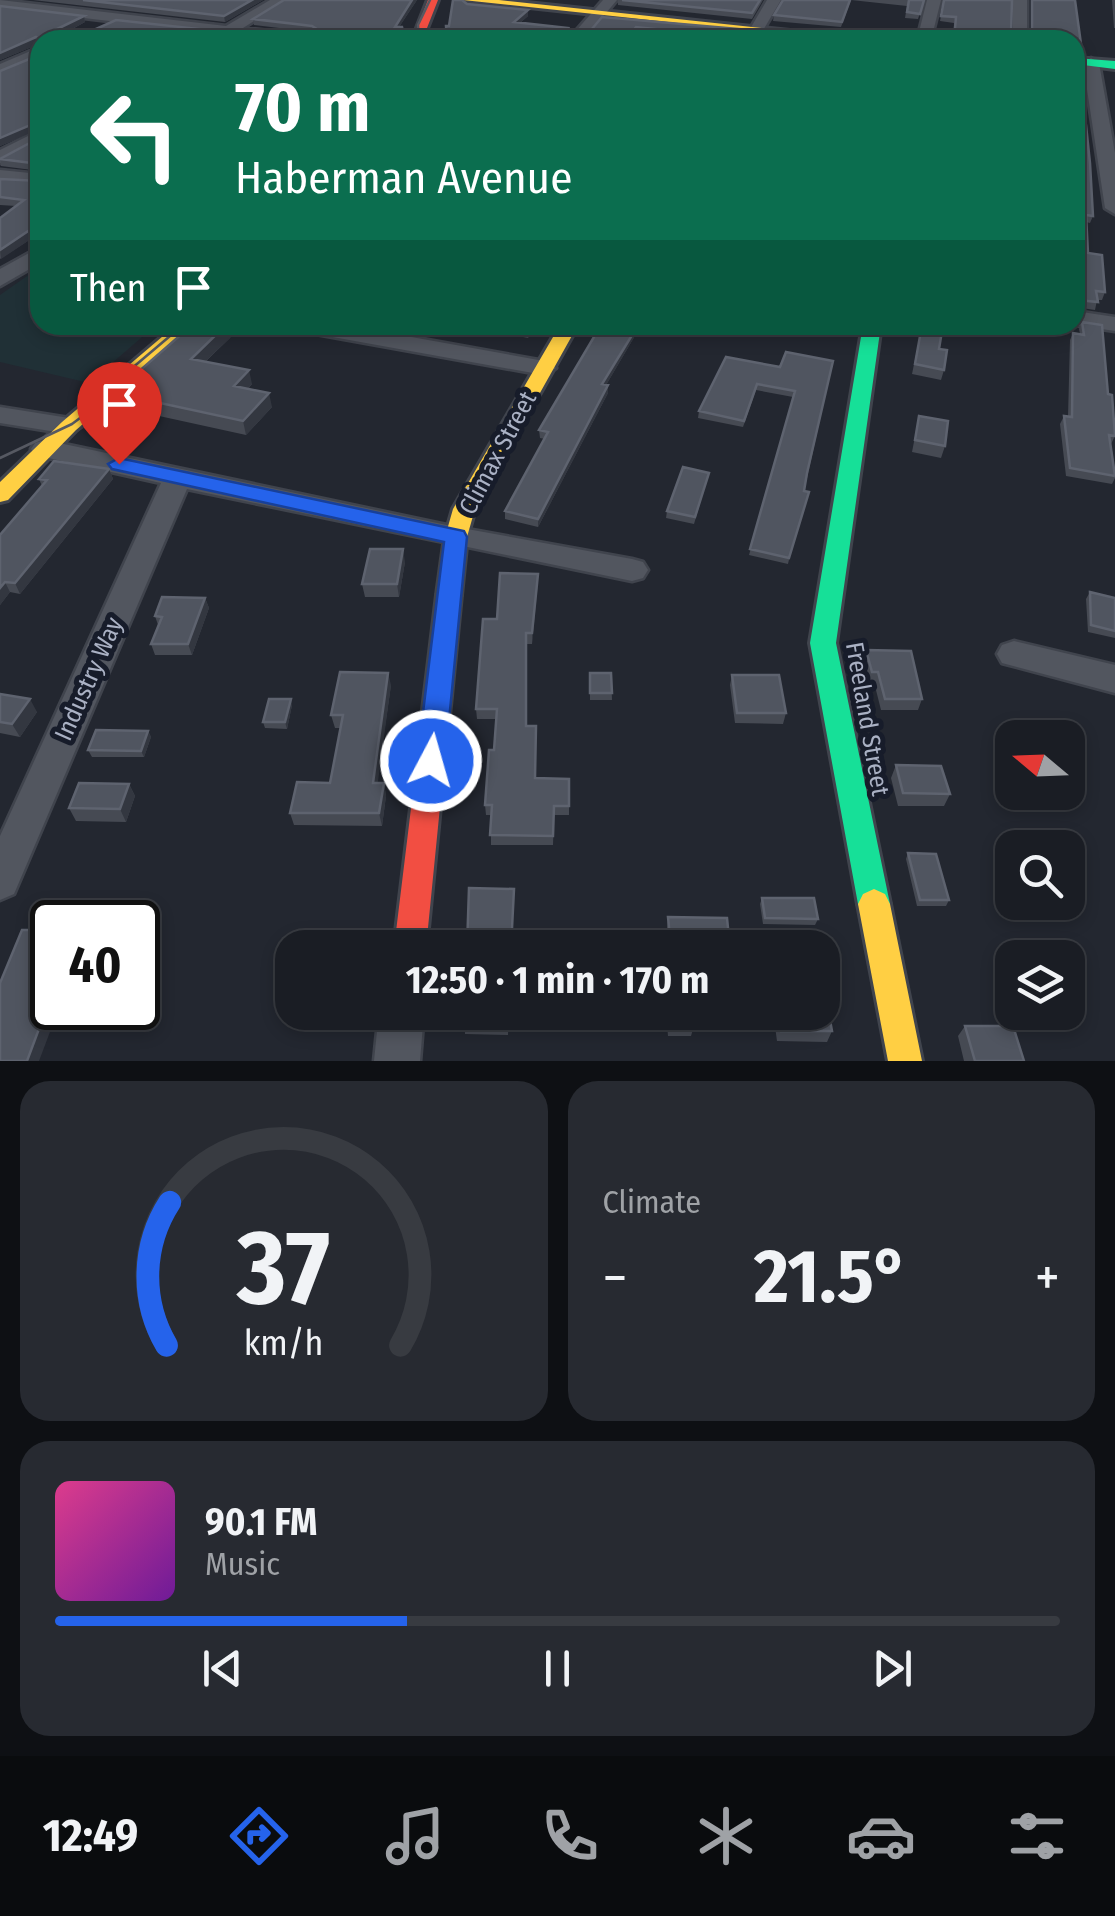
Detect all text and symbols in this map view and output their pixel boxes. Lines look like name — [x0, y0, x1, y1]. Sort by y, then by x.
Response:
text: 70 m — [235, 66, 370, 150]
icon: left — [70, 70, 200, 200]
text: Haberman Avenue — [235, 151, 572, 205]
icon: arrive — [166, 260, 221, 315]
text: Then — [70, 265, 146, 311]
pin — [77, 362, 162, 465]
icon: arrive — [92, 377, 147, 432]
street label: Climax Street — [453, 386, 543, 520]
street label: Industry Way — [48, 613, 130, 745]
street label: Freeland Street — [839, 640, 895, 799]
position arrow — [379, 709, 483, 813]
north arrow — [995, 720, 1085, 810]
map controls — [995, 720, 1085, 1030]
button: search — [995, 830, 1085, 920]
speed limit sign: 40 — [30, 900, 160, 1030]
button: layers — [995, 940, 1085, 1030]
text: 12:50 · 1 min · 170 m — [406, 957, 709, 1003]
text: Climate — [603, 1183, 701, 1221]
text: 37 — [236, 1206, 330, 1331]
text: 21.5° — [754, 1232, 908, 1322]
text: − — [603, 1245, 627, 1311]
text: + — [1035, 1245, 1060, 1311]
text: km/h — [244, 1322, 324, 1364]
text: 90.1 FM — [205, 1499, 317, 1545]
text: Music — [205, 1545, 280, 1583]
icon: previous — [195, 1641, 250, 1696]
icon: pause — [530, 1641, 585, 1696]
icon: next — [865, 1641, 920, 1696]
icon: directions — [224, 1801, 294, 1871]
icon: music — [380, 1801, 450, 1871]
icon: phone — [535, 1801, 605, 1871]
icon: climate — [691, 1801, 761, 1871]
icon: car — [846, 1801, 916, 1871]
icon: filters — [1002, 1801, 1072, 1871]
text: 12:49 — [43, 1809, 138, 1863]

